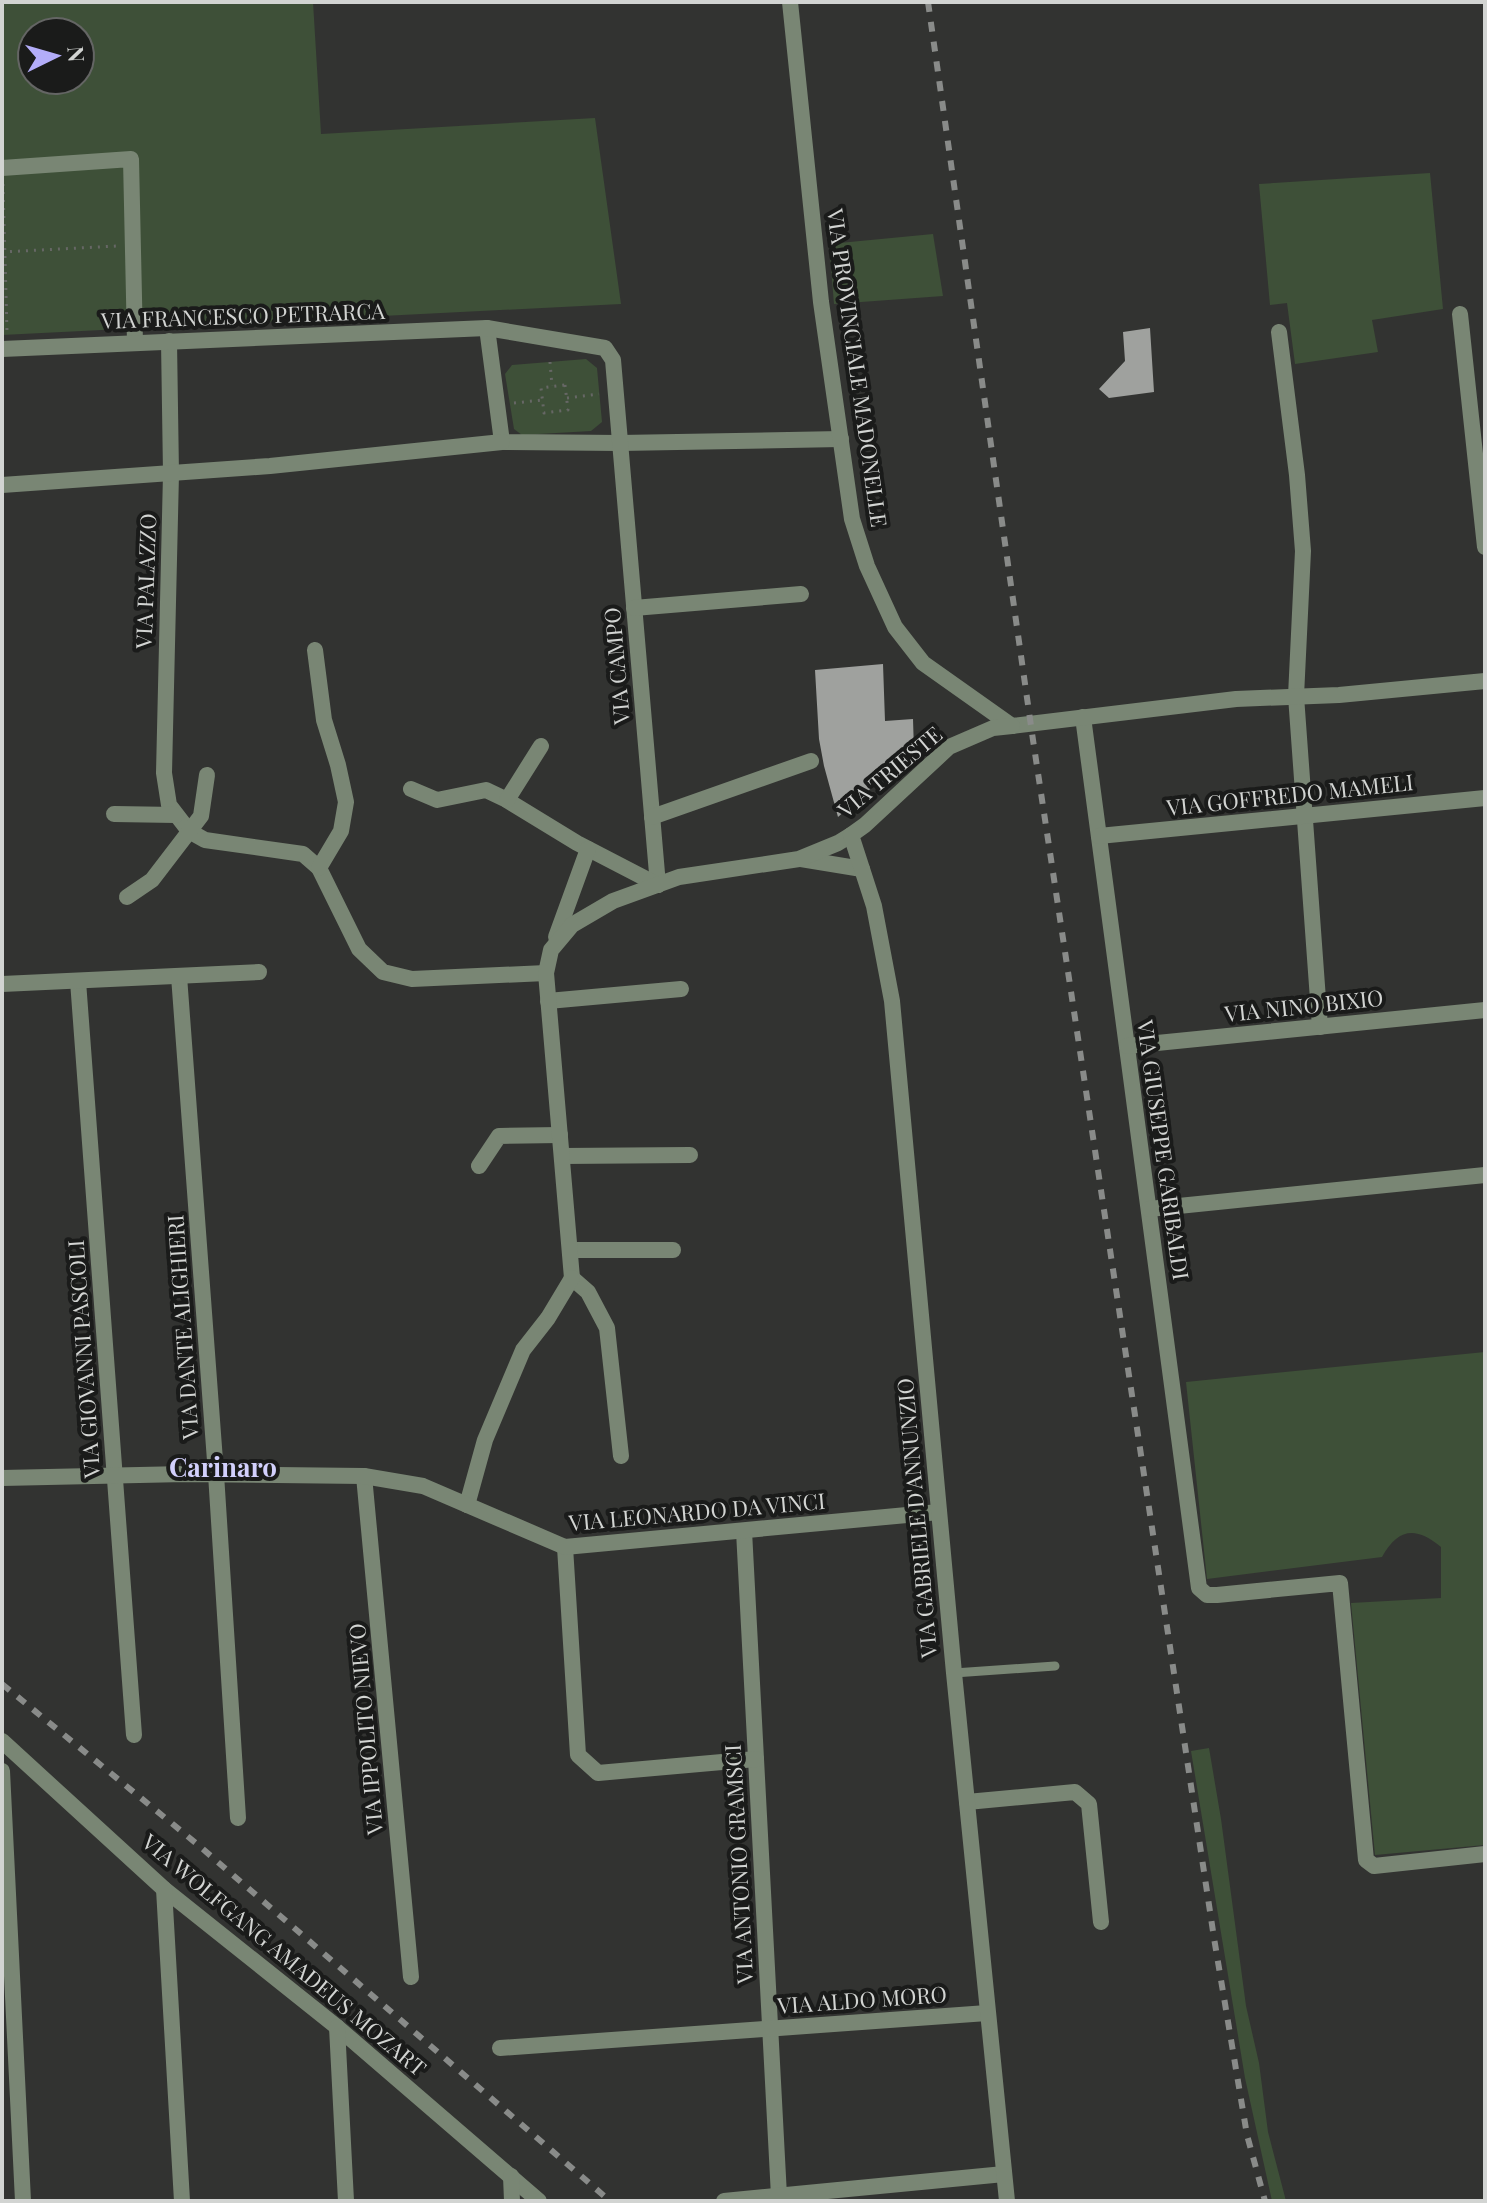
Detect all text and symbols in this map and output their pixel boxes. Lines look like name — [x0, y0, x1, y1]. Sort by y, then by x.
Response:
north arrow — [16, 16, 96, 96]
text: N — [61, 45, 93, 64]
street label: VIA PROVINCIALE MADONELLE — [821, 206, 895, 529]
street label: VIA FRANCESCO PETRARCA — [99, 295, 386, 335]
street label: VIA PALAZZO — [128, 513, 162, 650]
street label: VIA CAMPO — [596, 606, 636, 727]
street label: VIA TRIESTE — [830, 719, 948, 824]
street label: VIA GOFFREDO MAMELI — [1164, 766, 1415, 822]
street label: VIA NINO BIXIO — [1222, 982, 1385, 1028]
street label: VIA GIUSEPPE GARIBALDI — [1131, 1017, 1197, 1282]
street label: VIA DANTE ALIGHIERI — [159, 1214, 205, 1441]
street label: VIA GIOVANNI PASCOLI — [60, 1239, 106, 1480]
street label: VIA GABRIELE D'ANNUNZIO — [889, 1377, 943, 1660]
district label: Carinaro — [169, 1449, 277, 1484]
street label: VIA LEONARDO DA VINCI — [566, 1485, 826, 1537]
street label: VIA IPPOLITO NIEVO — [341, 1622, 389, 1837]
street label: VIA ANTONIO GRAMSCI — [717, 1743, 759, 1986]
street label: VIA WOLFGANG AMADEUS MOZART — [135, 1826, 433, 2082]
street label: VIA ALDO MORO — [775, 1978, 948, 2020]

